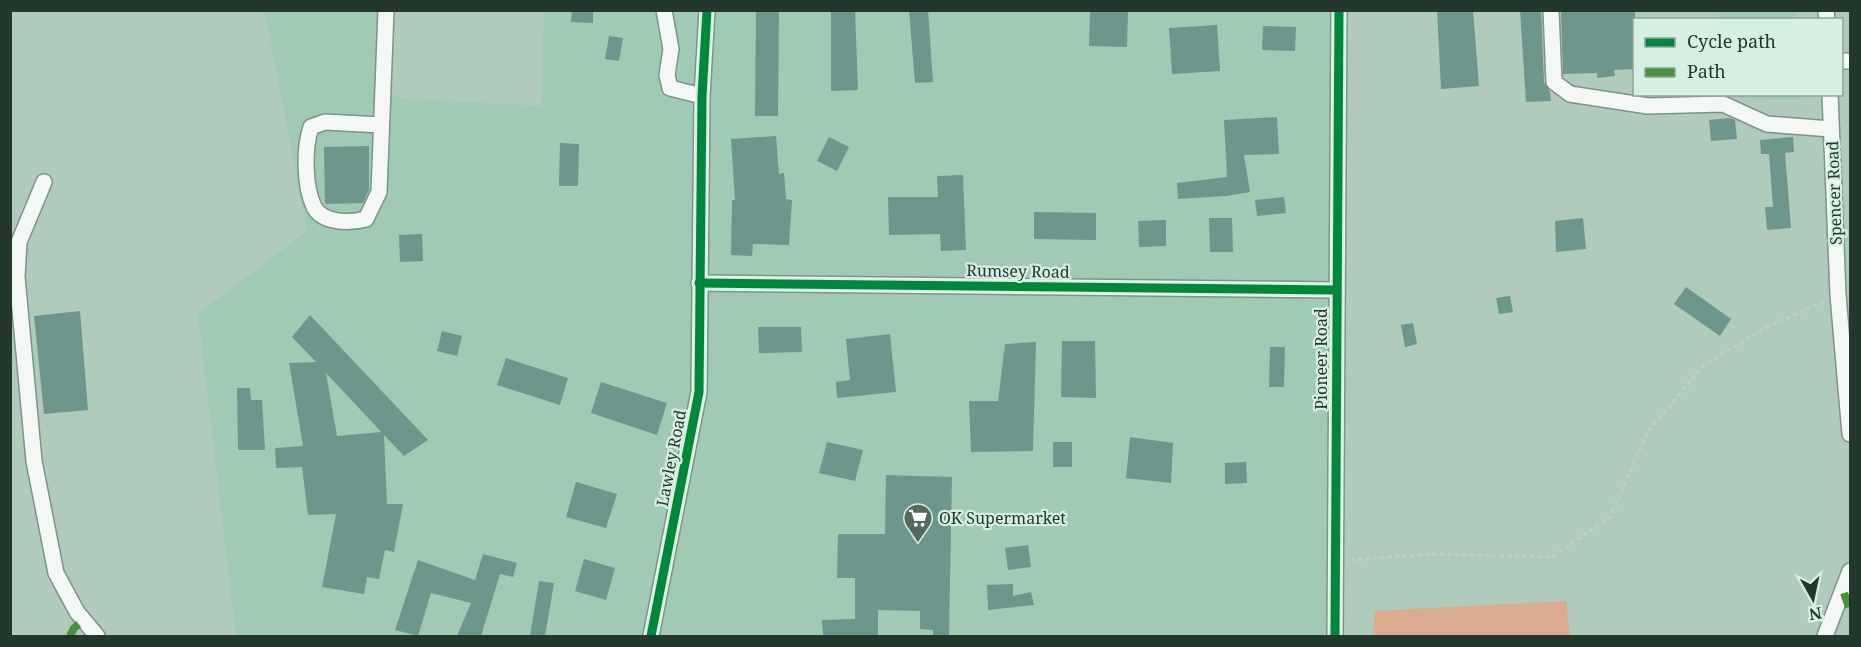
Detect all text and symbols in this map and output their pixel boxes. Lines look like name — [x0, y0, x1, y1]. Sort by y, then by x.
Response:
legend — [1633, 18, 1843, 96]
text: Cycle path — [1687, 29, 1776, 53]
text: Path — [1687, 59, 1726, 83]
street label: Spencer Road — [1821, 140, 1847, 245]
street label: Rumsey Road — [966, 259, 1070, 283]
street label: Pioneer Road — [1310, 308, 1332, 410]
street label: Lawley Road — [651, 408, 691, 508]
supermarket icon: OK Supermarket — [902, 502, 934, 544]
place label: OK Supermarket — [939, 507, 1066, 529]
north arrow — [1783, 569, 1843, 629]
text: N — [1807, 602, 1823, 626]

